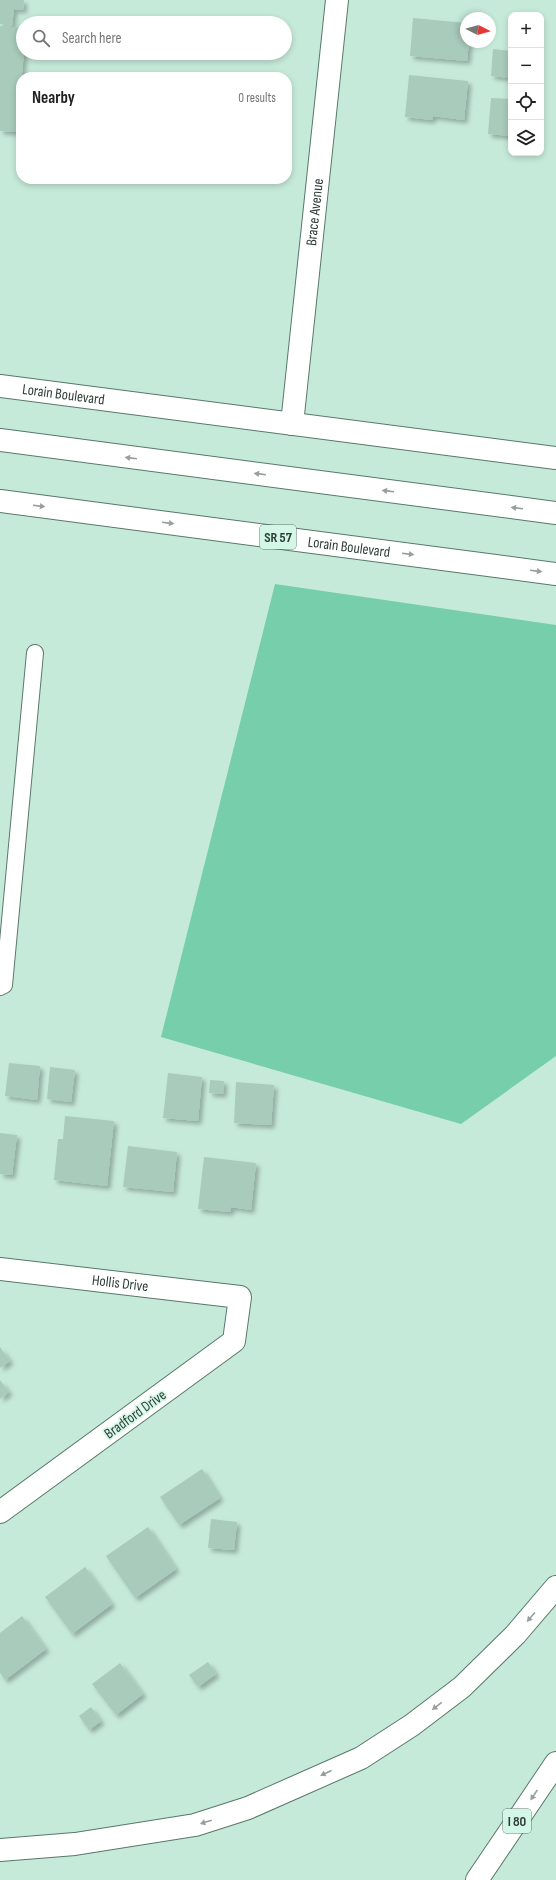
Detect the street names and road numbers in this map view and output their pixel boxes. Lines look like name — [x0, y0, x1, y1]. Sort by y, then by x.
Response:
street label: Brace Avenue — [302, 178, 328, 247]
street label: Lorain Boulevard — [21, 380, 106, 409]
road number: SR 57 — [260, 525, 296, 549]
street label: Lorain Boulevard — [307, 533, 391, 562]
street label: Hollis Drive — [91, 1271, 149, 1296]
street label: Bradford Drive — [101, 1386, 170, 1443]
road number: I 80 — [503, 1809, 531, 1833]

